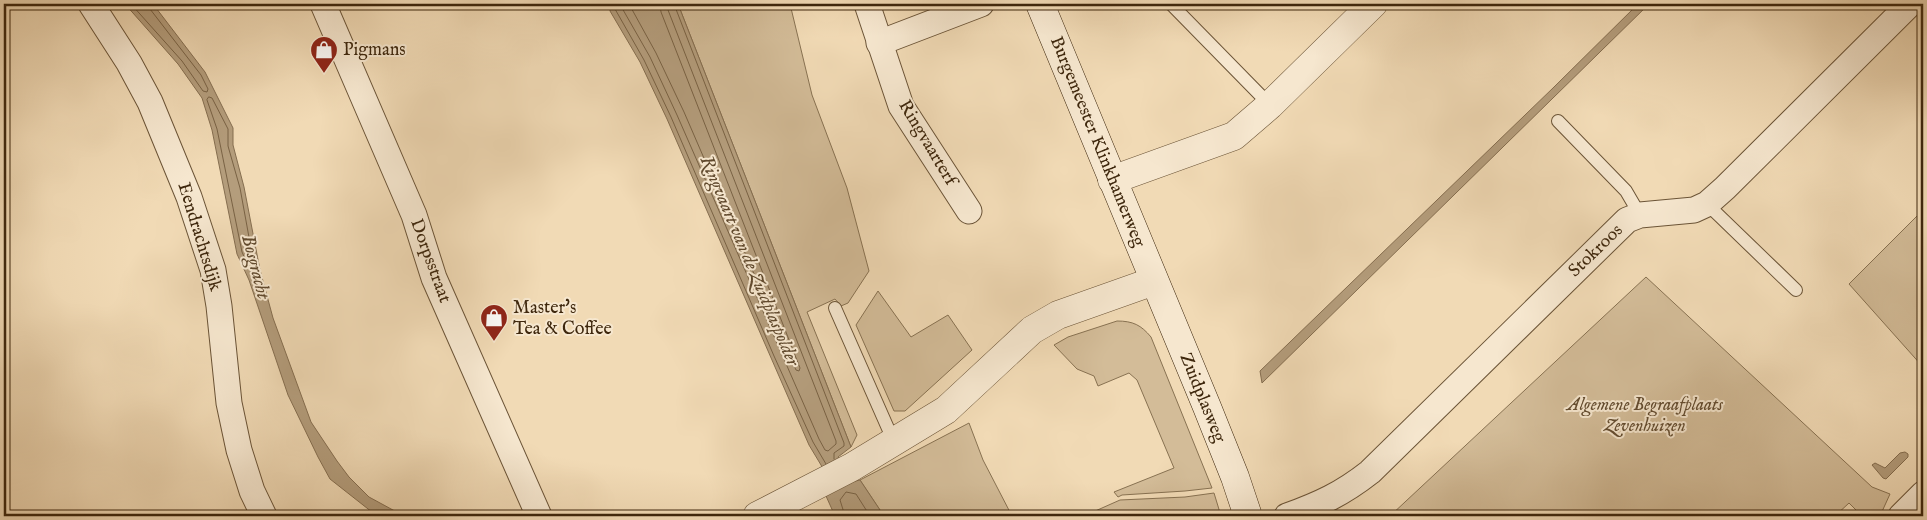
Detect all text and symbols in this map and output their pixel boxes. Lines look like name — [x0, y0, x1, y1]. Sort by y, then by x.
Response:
street label: Burgemeester Klinkhamerweg — [1044, 33, 1150, 251]
shop icon: Pigmans — [309, 35, 339, 74]
place label: Pigmans — [343, 39, 406, 62]
street label: Ringvaarterf — [892, 96, 963, 193]
water label: Ringvaart van de Zuidplaspolder — [694, 152, 805, 371]
street label: Eendrachtsdijk — [172, 180, 227, 294]
street label: Dorpsstraat — [404, 216, 456, 306]
street label: Stokroos — [1564, 219, 1628, 283]
water label: Bosgracht — [235, 232, 275, 303]
place label: Master's Tea & Coffee — [513, 297, 612, 341]
shop icon: Master's Tea & Coffee — [479, 303, 509, 342]
street label: Zuidplasweg — [1174, 350, 1231, 446]
park label: Algemene Begraafplaats Zevenhuizen — [1565, 394, 1724, 438]

